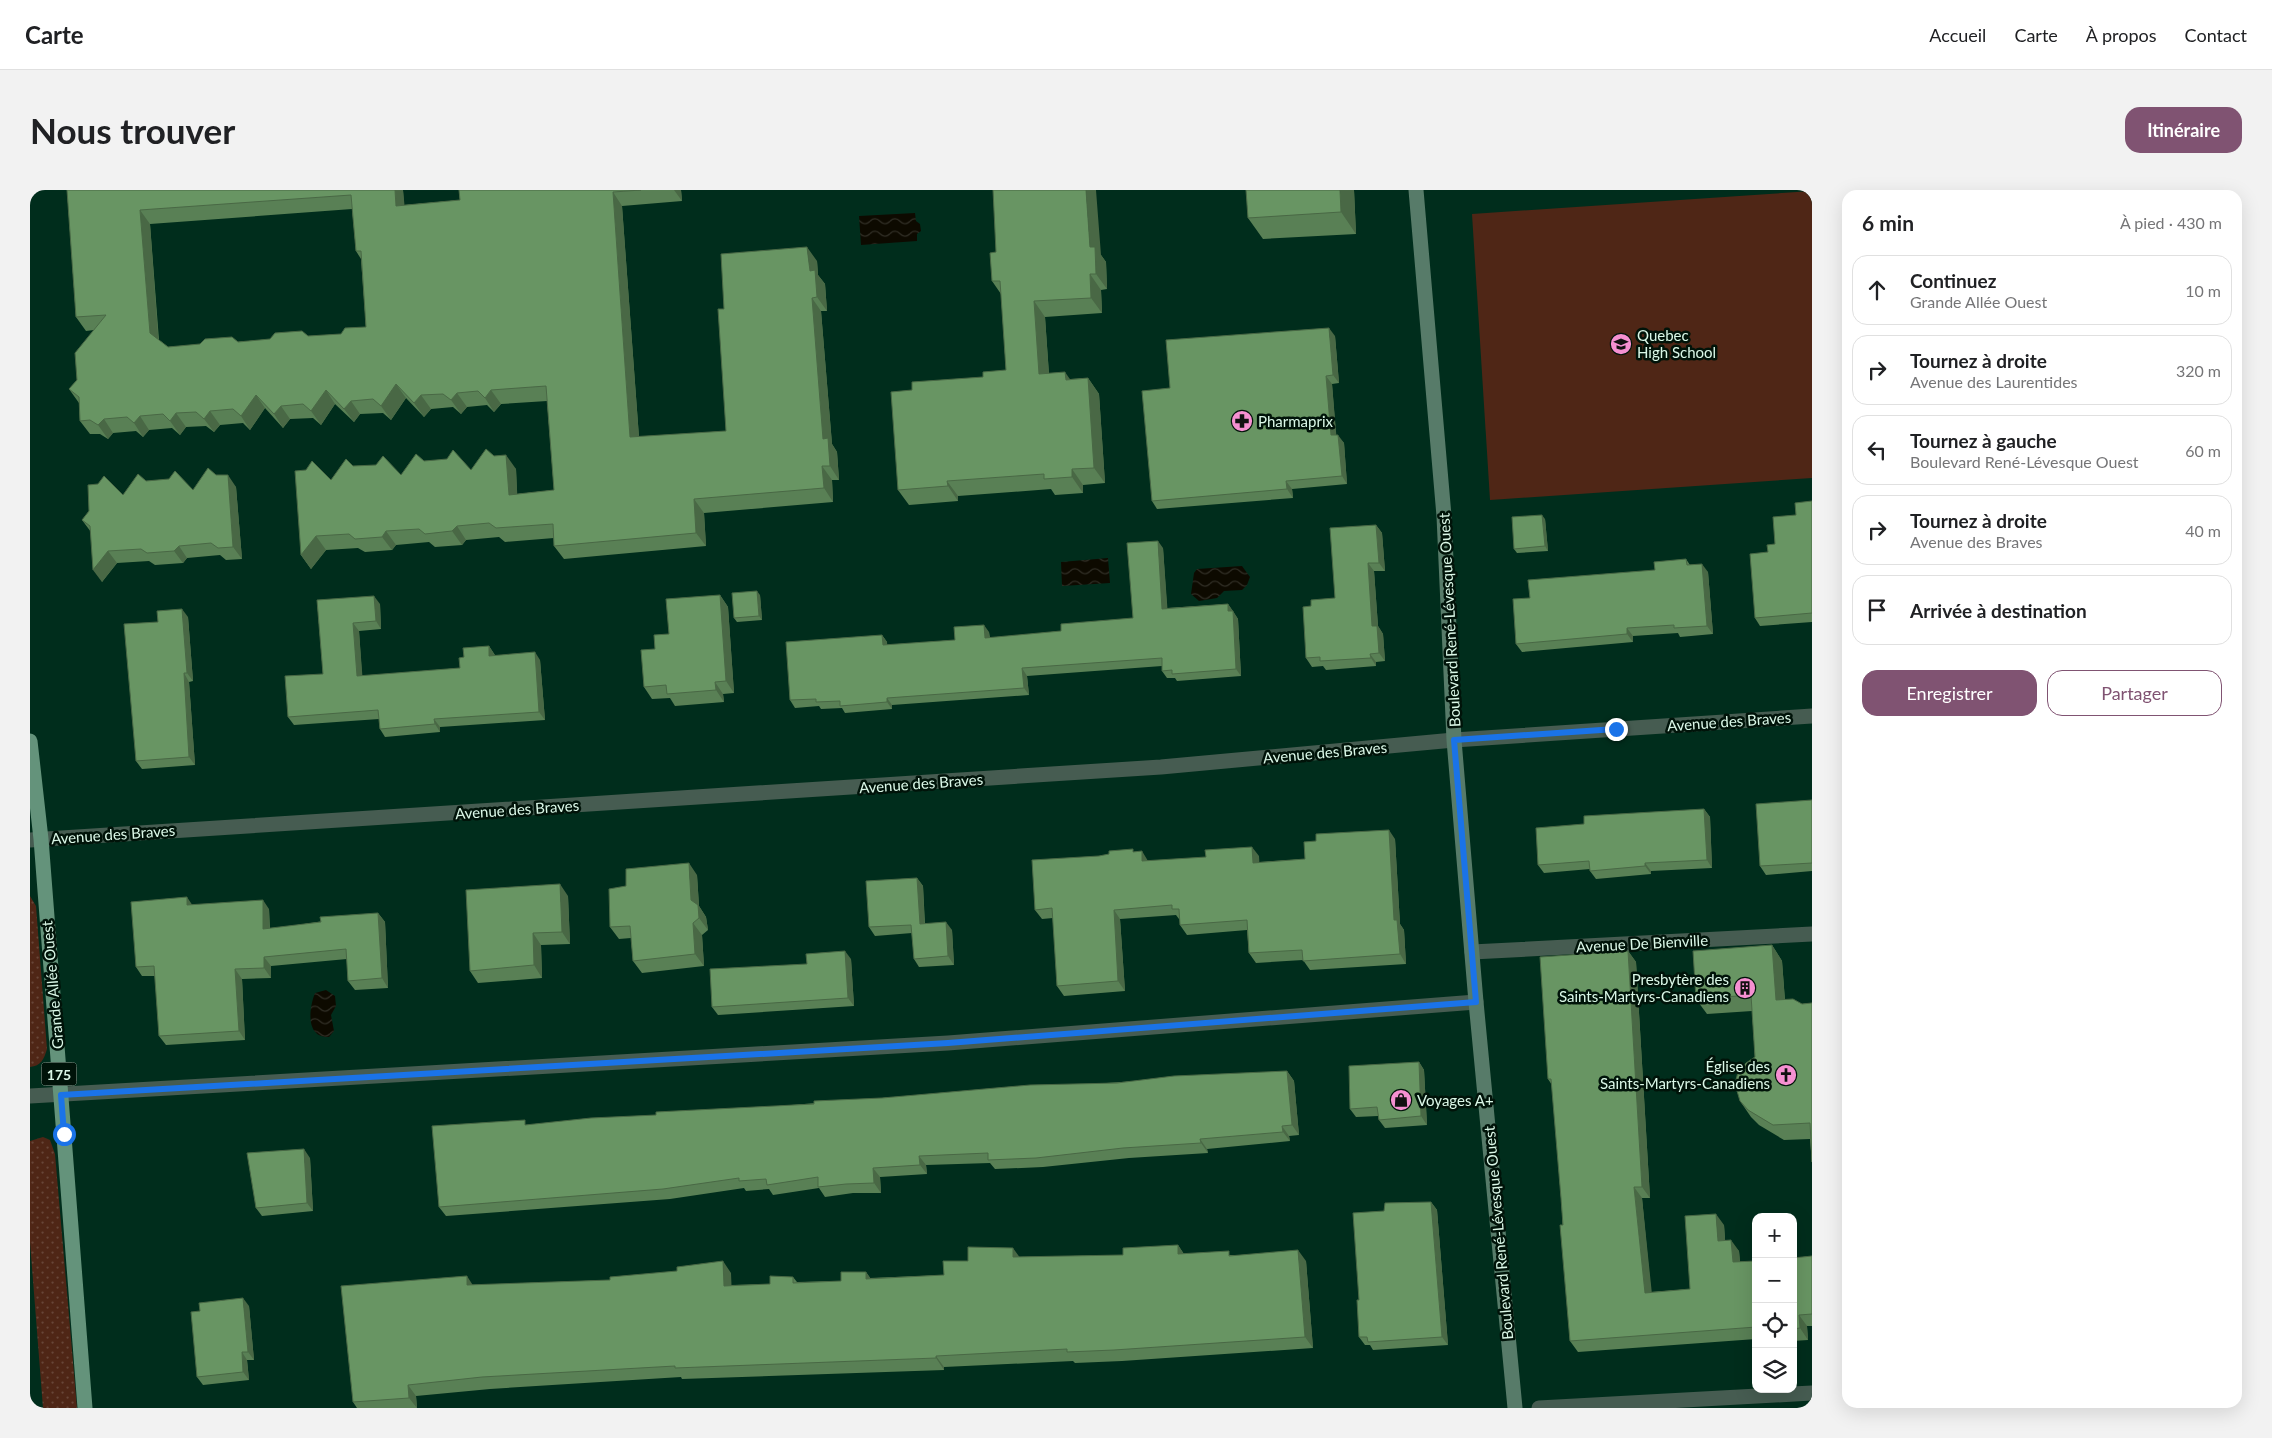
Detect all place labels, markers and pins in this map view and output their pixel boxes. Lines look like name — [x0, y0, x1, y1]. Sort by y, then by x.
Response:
place label: Quebec High School — [1637, 326, 1716, 361]
school or university icon: Quebec High School — [1609, 332, 1633, 356]
pharmacy icon: Pharmaprix — [1230, 409, 1254, 433]
place label: Pharmaprix — [1258, 412, 1334, 430]
place label: Presbytère des Saints-Martyrs-Canadiens — [1559, 970, 1729, 1005]
building icon: Presbytère des Saints-Martyrs-Canadiens — [1733, 976, 1757, 1000]
place label: Église des Saints-Martyrs-Canadiens — [1600, 1057, 1770, 1092]
church icon: Église des Saints-Martyrs-Canadiens — [1774, 1063, 1798, 1087]
shop icon: Voyages A+ — [1389, 1088, 1413, 1112]
place label: Voyages A+ — [1417, 1091, 1494, 1109]

